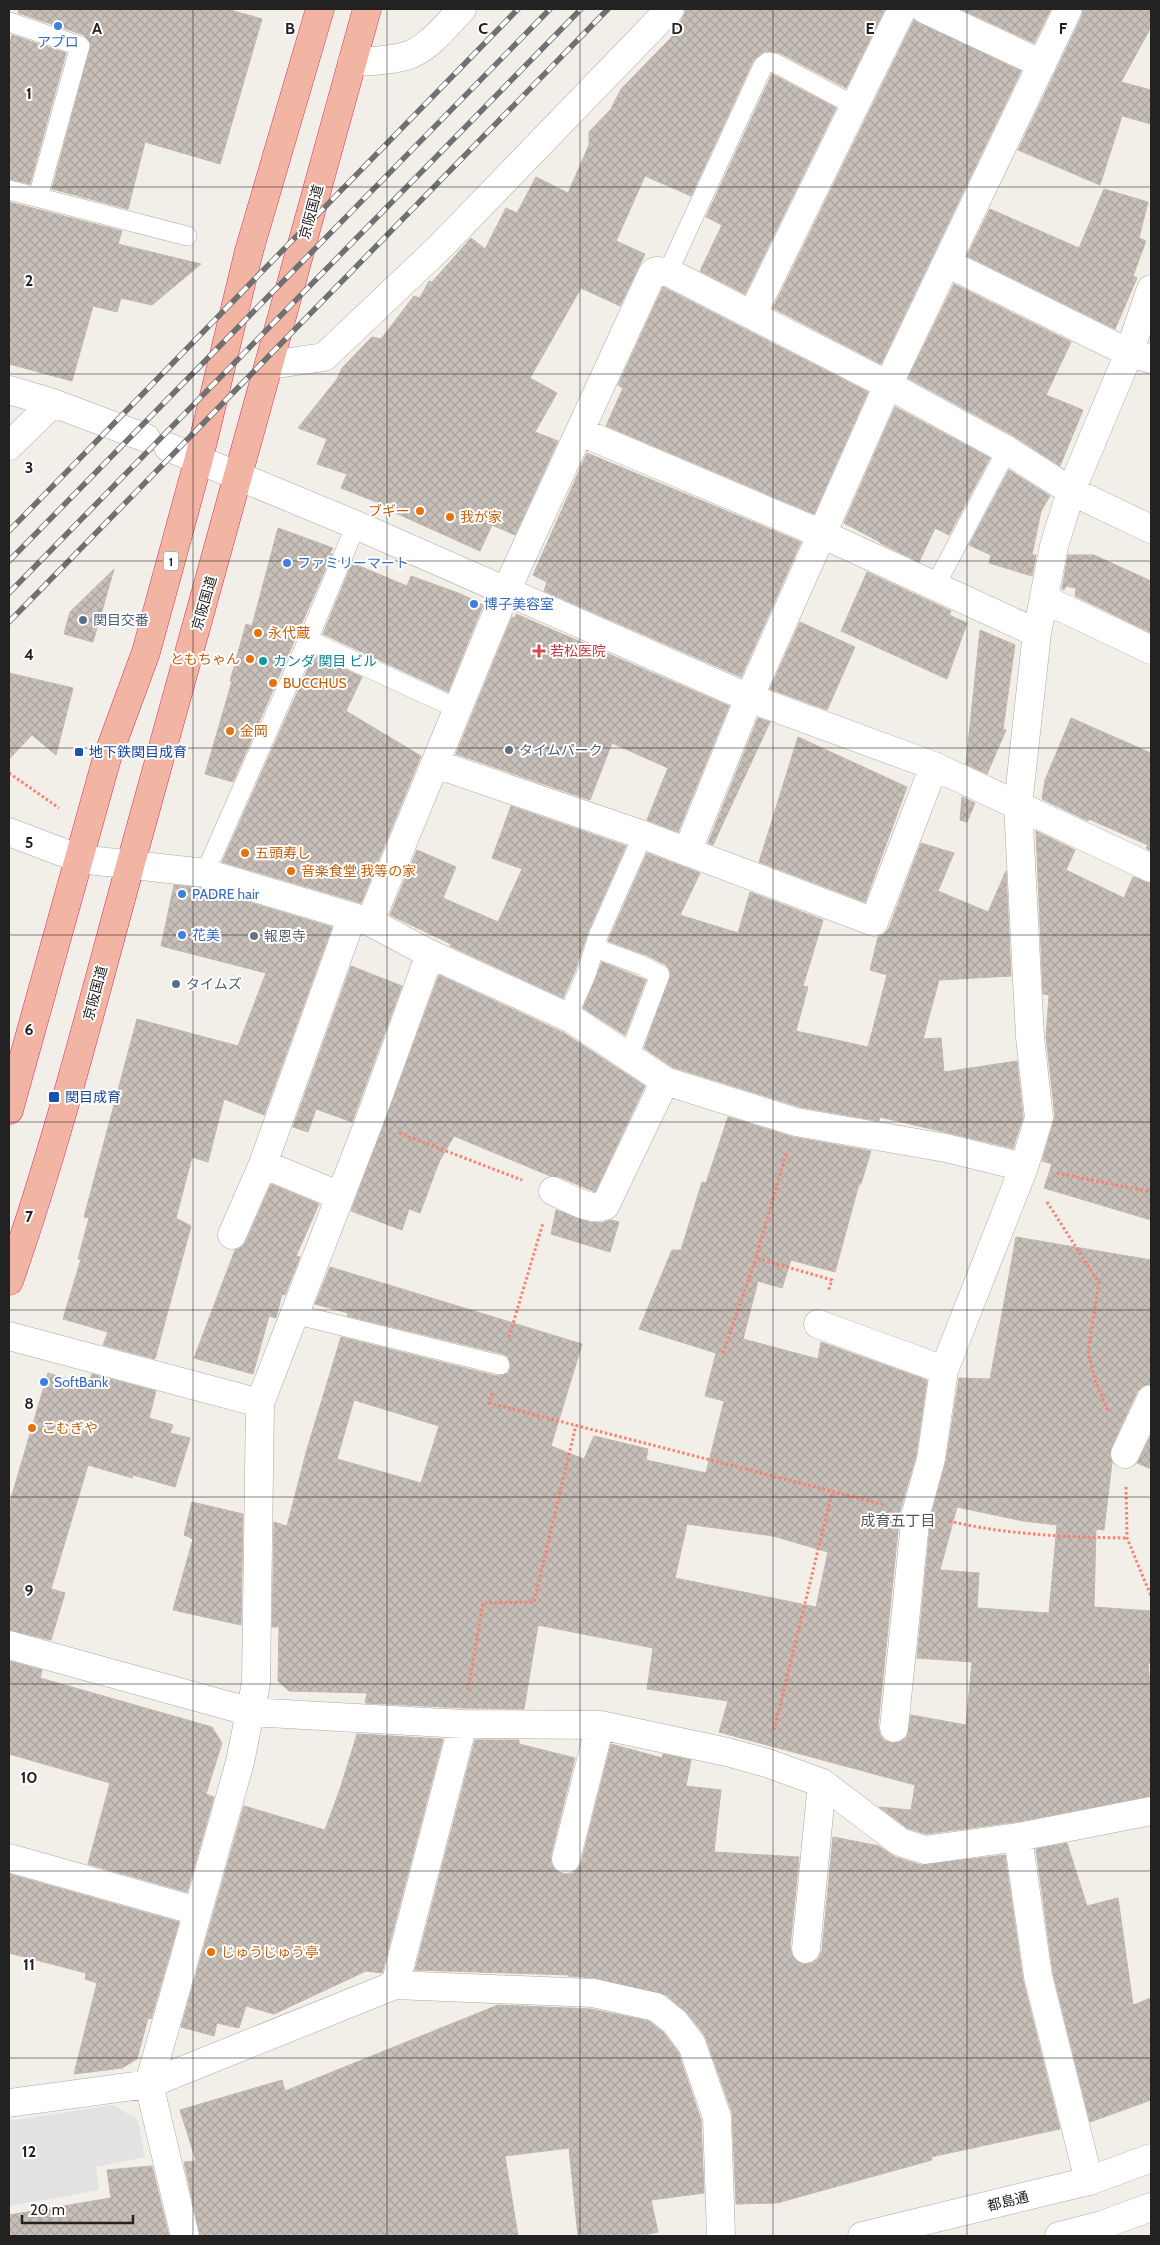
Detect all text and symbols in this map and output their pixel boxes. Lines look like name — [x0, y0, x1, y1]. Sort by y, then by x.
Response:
text: A — [92, 19, 102, 38]
text: B — [285, 19, 295, 38]
text: C — [478, 19, 488, 38]
text: D — [671, 19, 683, 38]
text: E — [865, 19, 875, 38]
text: F — [1059, 19, 1068, 38]
marker: アプロ — [52, 20, 64, 32]
place label: アプロ — [37, 33, 79, 51]
text: 1 — [26, 84, 32, 103]
street label: 京阪国道 — [295, 183, 327, 241]
text: 2 — [25, 271, 33, 290]
text: 3 — [25, 458, 33, 477]
place label: ブギー — [368, 502, 410, 520]
marker: ブギー — [414, 505, 426, 517]
place label: 我が家 — [460, 508, 502, 526]
marker: 我が家 — [444, 511, 456, 523]
road number: 1 — [164, 552, 178, 570]
place label: ファミリーマート — [297, 554, 409, 572]
marker: ファミリーマート — [281, 557, 293, 569]
street label: 京阪国道 — [188, 574, 220, 632]
place label: 博子美容室 — [484, 595, 554, 613]
marker: 博子美容室 — [468, 598, 480, 610]
place label: 関目交番 — [93, 611, 149, 629]
marker: 関目交番 — [77, 614, 89, 626]
place label: 永代蔵 — [268, 624, 310, 642]
marker: 永代蔵 — [252, 627, 264, 639]
place label: 若松医院 — [550, 642, 606, 660]
marker: 若松医院 — [532, 644, 546, 658]
text: 4 — [24, 645, 34, 664]
place label: ともちゃん — [170, 650, 240, 668]
place label: カンダ 関目 ビル — [273, 652, 377, 670]
marker: ともちゃん — [244, 653, 256, 665]
marker: カンダ 関目 ビル — [257, 655, 269, 667]
place label: BUCCHUS — [283, 674, 347, 692]
marker: BUCCHUS — [267, 677, 279, 689]
place label: 金岡 — [240, 722, 268, 740]
marker: 金岡 — [224, 725, 236, 737]
place label: タイムパーク — [519, 741, 603, 759]
place label: 地下鉄関目成育 — [89, 743, 187, 761]
marker: タイムパーク — [503, 744, 515, 756]
marker: 地下鉄関目成育 — [73, 746, 85, 758]
text: 5 — [25, 833, 33, 852]
place label: 五頭寿し — [255, 844, 311, 862]
marker: 五頭寿し — [239, 847, 251, 859]
place label: 音楽食堂 我等の家 — [301, 862, 416, 880]
marker: 音楽食堂 我等の家 — [285, 865, 297, 877]
place label: PADRE hair — [192, 885, 260, 903]
marker: PADRE hair — [176, 888, 188, 900]
place label: 花美 — [192, 926, 220, 944]
place label: 報恩寺 — [264, 927, 306, 945]
marker: 花美 — [176, 929, 188, 941]
marker: 報恩寺 — [248, 930, 260, 942]
street label: 京阪国道 — [79, 964, 111, 1022]
place label: タイムズ — [186, 975, 242, 993]
marker: タイムズ — [170, 978, 182, 990]
text: 6 — [25, 1020, 34, 1039]
place label: 関目成育 — [65, 1088, 121, 1106]
marker: 関目成育 — [47, 1090, 61, 1104]
text: 7 — [25, 1207, 34, 1226]
place label: SoftBank — [54, 1373, 109, 1391]
marker: SoftBank — [38, 1376, 50, 1388]
text: 8 — [24, 1394, 34, 1413]
place label: こむぎや — [42, 1419, 98, 1437]
marker: こむぎや — [26, 1422, 38, 1434]
district label: 成育五丁目 — [860, 1512, 936, 1530]
text: 9 — [25, 1581, 34, 1600]
text: 10 — [20, 1768, 38, 1787]
place label: じゅうじゅう亭 — [221, 1943, 319, 1961]
marker: じゅうじゅう亭 — [205, 1946, 217, 1958]
text: 11 — [23, 1955, 35, 1974]
text: 12 — [22, 2142, 36, 2161]
street label: 都島通 — [985, 2187, 1031, 2215]
scale bar — [22, 2192, 134, 2224]
text: 20 m — [30, 2201, 65, 2219]

